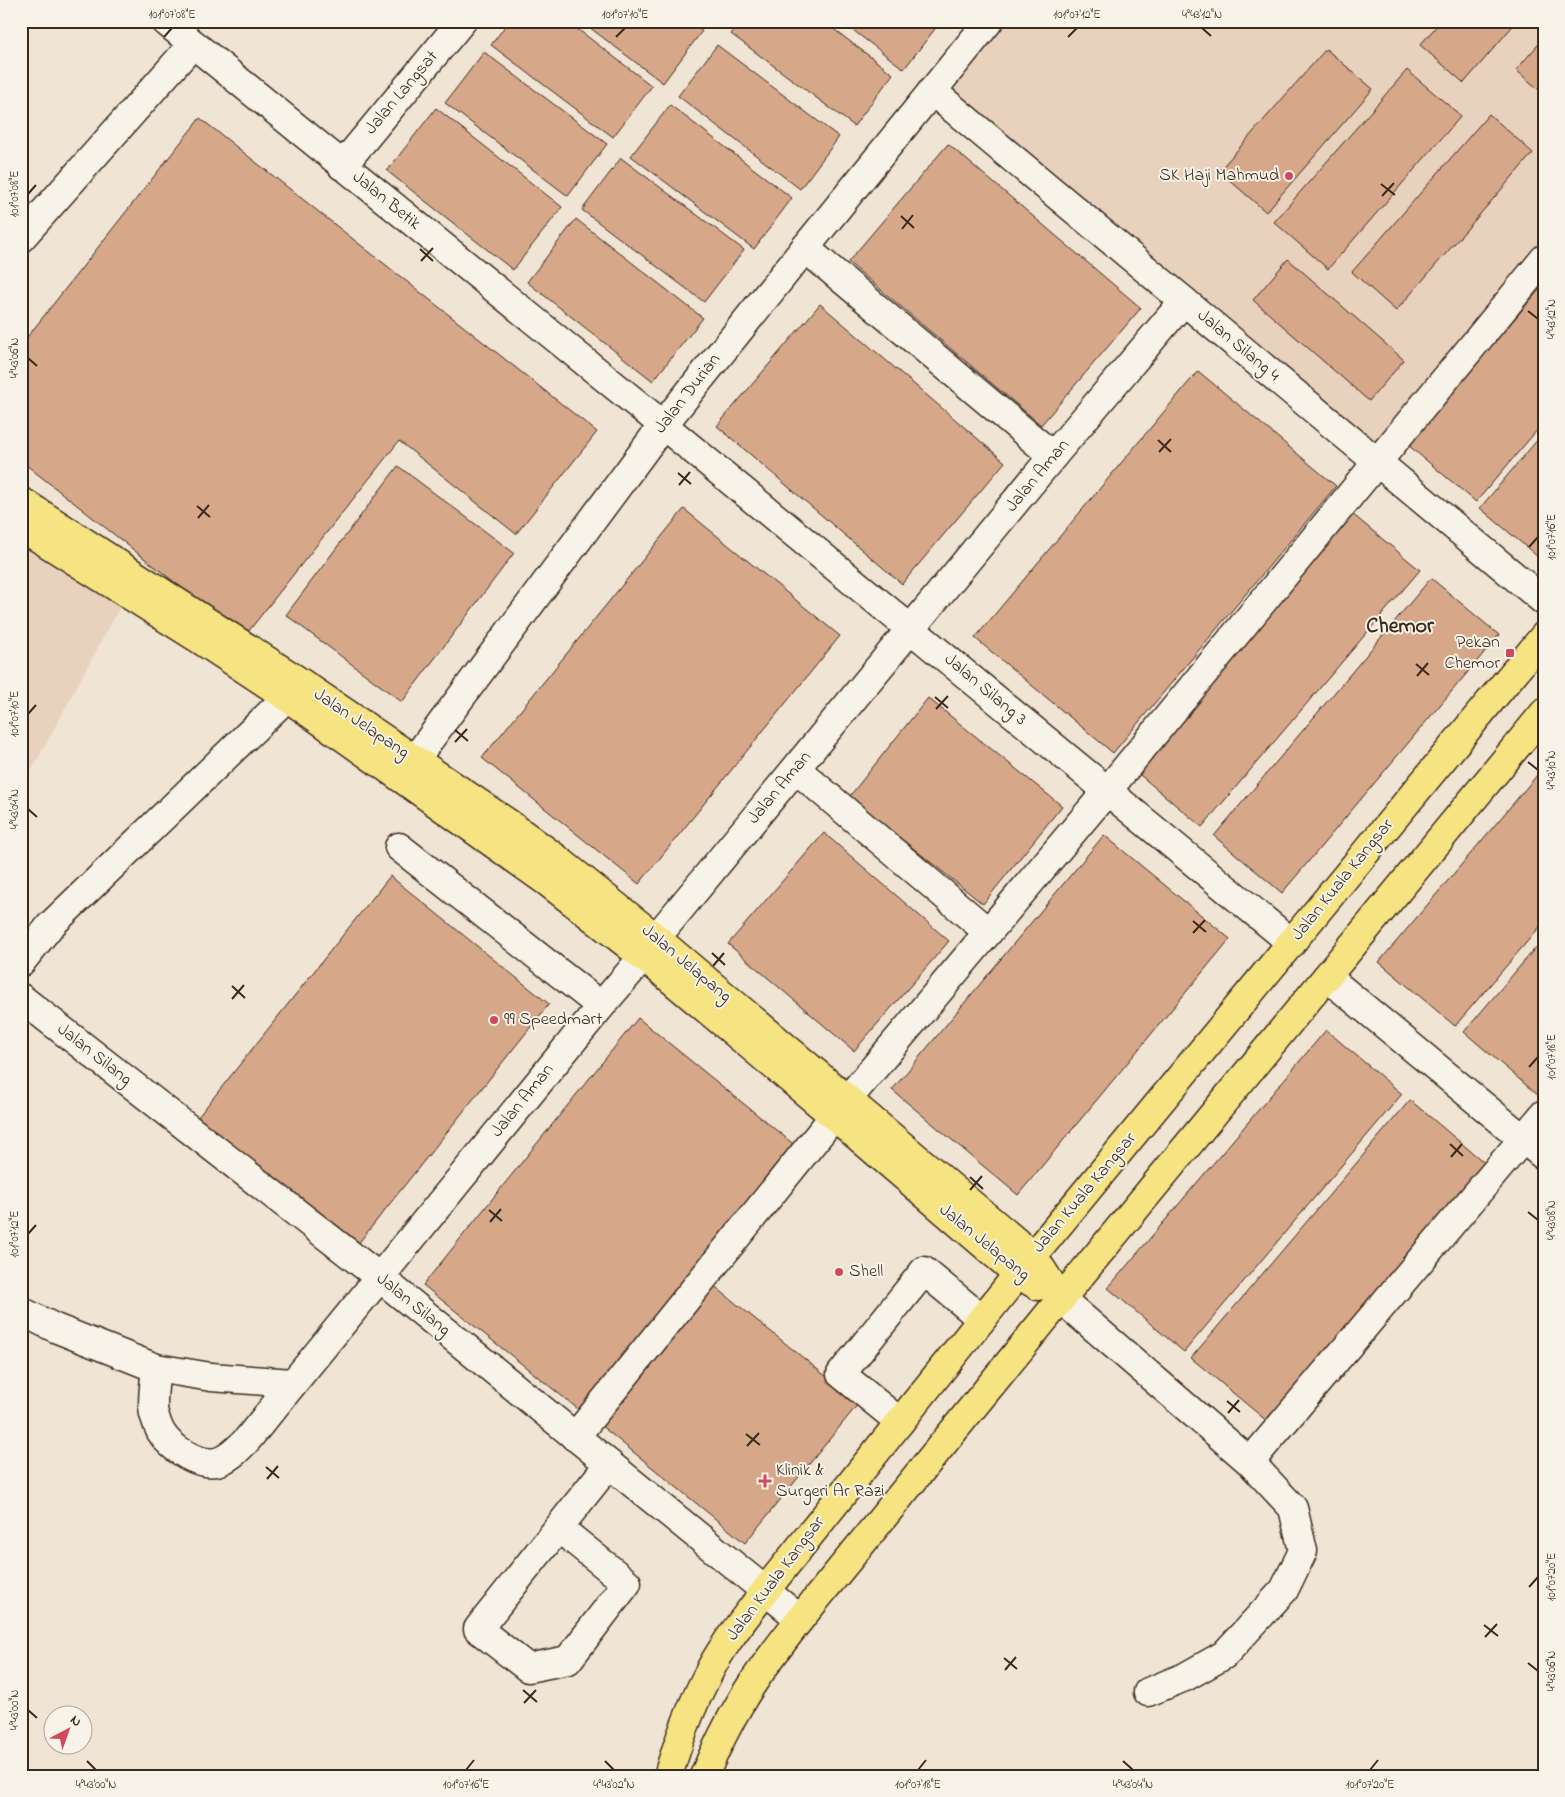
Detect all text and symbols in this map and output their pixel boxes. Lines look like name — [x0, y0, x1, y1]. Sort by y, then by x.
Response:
text: 101°07'08"E — [148, 6, 196, 24]
text: 101°07'10"E — [602, 6, 648, 24]
text: 101°07'12"E — [1053, 6, 1101, 24]
text: 4°43'12"N — [1182, 6, 1222, 24]
street label: Jalan Langsat — [359, 45, 446, 141]
place label: SK Haji Mahmud — [1159, 163, 1279, 189]
street label: Jalan Betik — [346, 165, 426, 237]
text: 101°07'08"E — [6, 170, 24, 218]
marker: SK Haji Mahmud — [1283, 170, 1295, 182]
text: 4°43'12"N — [1543, 299, 1561, 339]
street label: Jalan Silang 4 — [1190, 304, 1286, 390]
text: 4°43'06"N — [6, 338, 24, 378]
street label: Jalan Durian — [648, 348, 728, 440]
street label: Jalan Aman — [1000, 434, 1076, 518]
text: 101°07'16"E — [1543, 514, 1561, 560]
district label: Chemor — [1366, 611, 1435, 643]
place label: Pekan Chemor — [1445, 630, 1500, 677]
marker: Pekan Chemor — [1504, 647, 1516, 659]
street label: Jalan Silang 3 — [937, 648, 1032, 733]
street label: Jalan Jelapang — [307, 682, 414, 767]
text: 101°07'10"E — [6, 691, 24, 737]
street label: Jalan Aman — [742, 746, 818, 830]
text: 4°43'10"N — [1543, 750, 1561, 790]
text: 4°43'04"N — [6, 789, 24, 829]
street label: Jalan Kuala Kangsar — [1286, 813, 1401, 947]
street label: Jalan Jelapang — [635, 918, 737, 1010]
place label: 99 Speedmart — [504, 1007, 602, 1033]
marker: 99 Speedmart — [488, 1014, 500, 1026]
street label: Jalan Silang — [50, 1017, 137, 1093]
text: 101°07'18"E — [1543, 1034, 1561, 1080]
street label: Jalan Aman — [485, 1058, 561, 1143]
street label: Jalan Kuala Kangsar — [1027, 1127, 1144, 1260]
street label: Jalan Jelapang — [932, 1198, 1035, 1289]
text: 4°43'08"N — [1543, 1200, 1561, 1240]
text: 101°07'12"E — [6, 1210, 24, 1258]
place label: Shell — [849, 1259, 883, 1285]
marker: Shell — [833, 1266, 845, 1278]
street label: Jalan Silang — [370, 1267, 456, 1344]
place label: Klinik & Surgeri Ar Razi — [776, 1458, 885, 1506]
marker: Klinik & Surgeri Ar Razi — [758, 1474, 772, 1488]
street label: Jalan Kuala Kangsar — [720, 1511, 833, 1648]
text: 101°07'20"E — [1543, 1553, 1561, 1601]
text: 4°43'06"N — [1543, 1651, 1561, 1691]
text: 4°43'00"N — [6, 1690, 24, 1730]
north arrow — [42, 1704, 92, 1754]
text: N — [65, 1710, 86, 1732]
text: 4°43'00"N — [76, 1776, 116, 1794]
text: 101°07'16"E — [443, 1776, 489, 1794]
text: 4°43'02"N — [593, 1776, 635, 1794]
text: 101°07'18"E — [895, 1776, 941, 1794]
text: 4°43'04"N — [1113, 1776, 1153, 1794]
text: 101°07'20"E — [1346, 1776, 1394, 1794]

